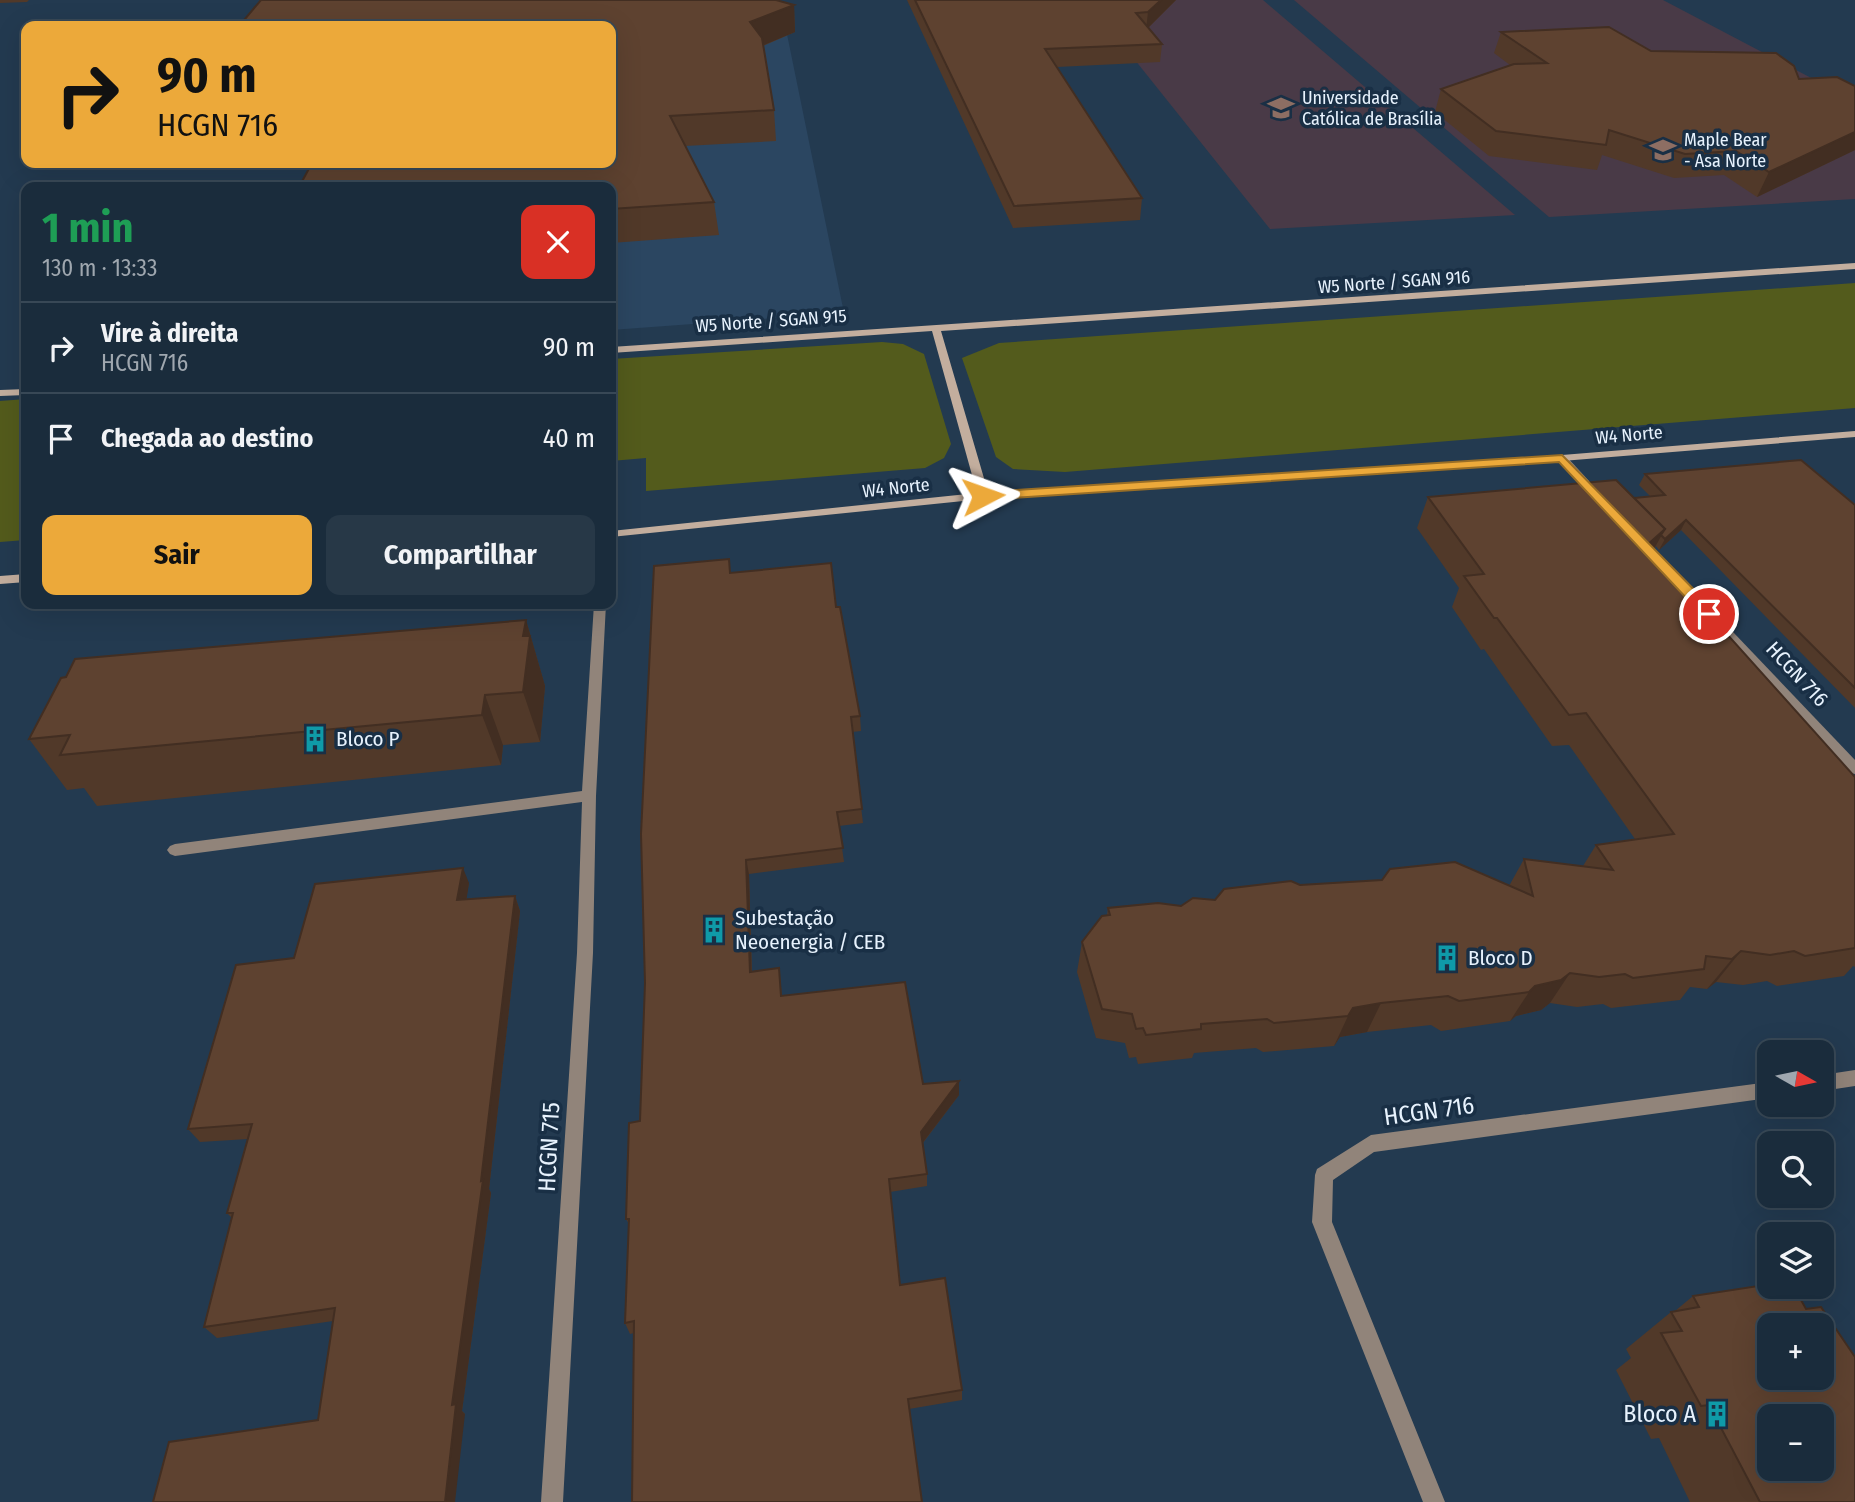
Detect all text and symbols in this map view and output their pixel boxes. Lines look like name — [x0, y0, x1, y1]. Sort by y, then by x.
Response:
text: 90 m — [157, 46, 257, 105]
icon: right — [42, 49, 133, 140]
place label: Universidade Católica de Brasília — [1302, 87, 1442, 130]
school or university icon: Universidade Católica de Brasília — [1266, 93, 1296, 123]
text: HCGN 716 — [157, 106, 278, 144]
place label: Maple Bear - Asa Norte — [1684, 129, 1767, 172]
school or university icon: Maple Bear - Asa Norte — [1648, 135, 1678, 165]
text: 1 min — [42, 203, 133, 253]
button: close — [521, 205, 595, 279]
text: 130 m · 13:33 — [42, 254, 157, 282]
street label: W5 Norte / SGAN 916 — [1317, 266, 1471, 298]
street label: W5 Norte / SGAN 915 — [695, 305, 847, 337]
text: Vire à direita — [101, 318, 239, 349]
icon: right — [42, 329, 80, 367]
text: 90 m — [543, 332, 595, 363]
text: HCGN 716 — [101, 349, 188, 377]
icon: arrive — [42, 420, 80, 458]
street label: W4 Norte — [1594, 421, 1664, 449]
text: Chegada ao destino — [101, 423, 313, 454]
text: 40 m — [543, 423, 595, 454]
position arrow — [946, 459, 1020, 533]
street label: W4 Norte — [861, 474, 931, 502]
button: Sair — [42, 515, 312, 595]
button: Compartilhar — [326, 515, 595, 595]
pin — [1679, 584, 1739, 644]
icon: arrive — [1690, 595, 1728, 633]
street label: HCGN 716 — [1760, 636, 1834, 712]
building icon: Bloco P — [300, 724, 330, 754]
place label: Bloco P — [336, 726, 400, 752]
place label: Subestação Neoenergia / CEB — [735, 905, 885, 955]
building icon: Subestação Neoenergia / CEB — [699, 915, 729, 945]
building icon: Bloco D — [1432, 943, 1462, 973]
place label: Bloco D — [1468, 945, 1533, 971]
north arrow — [1757, 1040, 1834, 1116]
map controls — [1757, 1040, 1834, 1481]
street label: HCGN 716 — [1382, 1091, 1476, 1131]
street label: HCGN 715 — [533, 1101, 565, 1193]
button: search — [1757, 1131, 1834, 1208]
button: layers — [1757, 1222, 1834, 1299]
button: + — [1757, 1313, 1834, 1390]
building icon: Bloco A — [1702, 1399, 1732, 1429]
place label: Bloco A — [1623, 1400, 1696, 1428]
button: − — [1757, 1404, 1834, 1481]

